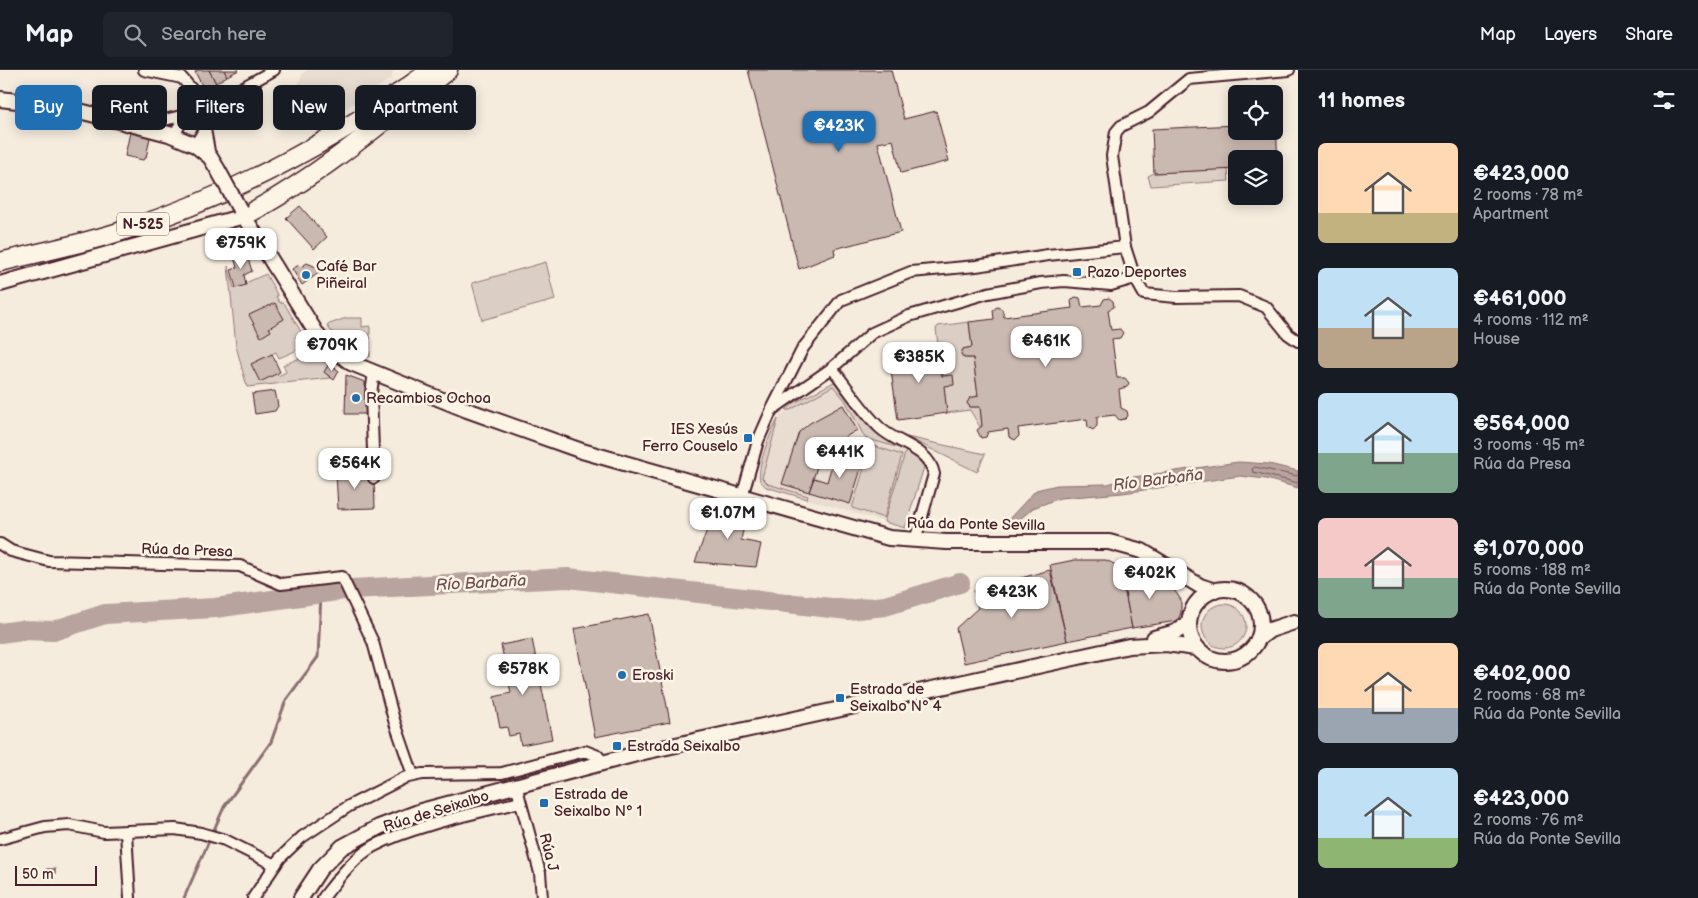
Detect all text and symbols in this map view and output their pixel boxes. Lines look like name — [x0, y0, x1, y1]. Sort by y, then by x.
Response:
search box — [103, 12, 453, 57]
text: Map — [25, 20, 73, 49]
icon: search — [121, 21, 149, 49]
text: Search here — [161, 23, 267, 46]
text: Map — [1480, 24, 1516, 45]
text: Layers — [1544, 24, 1597, 45]
text: Share — [1625, 24, 1673, 45]
chip: Buy — [15, 85, 82, 130]
chip: Rent — [92, 85, 167, 130]
chip: Filters — [177, 85, 263, 130]
chip: New — [273, 85, 345, 130]
chip: Apartment — [355, 85, 476, 130]
map controls — [1228, 85, 1283, 205]
button: locate — [1228, 85, 1283, 140]
icon: filters — [1650, 86, 1678, 114]
text: 11 homes — [1318, 88, 1405, 113]
pin: €423K — [804, 111, 874, 153]
text: €423K — [814, 117, 864, 136]
button: layers — [1228, 150, 1283, 205]
text: €423,000 — [1473, 161, 1569, 186]
icon: home — [1358, 163, 1418, 223]
text: 2 rooms · 78 m² — [1473, 186, 1583, 205]
text: Apartment — [1473, 205, 1549, 224]
road number: N-525 — [117, 212, 169, 236]
pin: €759K — [206, 228, 276, 270]
text: €759K — [216, 234, 266, 253]
place label: Café Bar Piñeiral — [316, 257, 377, 293]
place label: Pazo Deportes — [1087, 263, 1187, 282]
marker: Pazo Deportes — [1071, 266, 1083, 278]
marker: Café Bar Piñeiral — [300, 269, 312, 281]
text: €461,000 — [1473, 286, 1567, 311]
icon: home — [1358, 288, 1418, 348]
text: 4 rooms · 112 m² — [1473, 311, 1589, 330]
pin: €461K — [1011, 326, 1081, 368]
pin: €709K — [297, 330, 367, 372]
text: House — [1473, 330, 1520, 349]
text: €461K — [1022, 332, 1070, 351]
text: €709K — [306, 336, 358, 355]
pin: €385K — [884, 342, 954, 384]
text: €385K — [893, 348, 945, 367]
place label: Recambios Ochoa — [366, 389, 491, 408]
marker: Recambios Ochoa — [350, 392, 362, 404]
text: €564,000 — [1473, 411, 1570, 436]
icon: home — [1358, 413, 1418, 473]
place label: IES Xesús Ferro Couselo — [642, 420, 739, 456]
marker: IES Xesús Ferro Couselo — [742, 432, 754, 444]
pin: €441K — [805, 436, 875, 479]
text: 3 rooms · 95 m² — [1473, 436, 1585, 455]
text: €441K — [816, 443, 864, 462]
pin: €564K — [320, 448, 390, 490]
text: €564K — [329, 454, 381, 473]
text: Rúa da Presa — [1473, 455, 1571, 474]
water label: Río Barbaña — [1112, 466, 1204, 495]
pin: €1.07M — [687, 498, 769, 540]
text: €1.07M — [701, 504, 755, 523]
street label: Rúa da Ponte Sevilla — [906, 514, 1046, 535]
text: €1,070,000 — [1473, 536, 1584, 561]
icon: home — [1358, 538, 1418, 598]
street label: Rúa da Presa — [141, 539, 233, 562]
pin: €402K — [1115, 558, 1185, 600]
text: 5 rooms · 188 m² — [1473, 561, 1591, 580]
text: €402K — [1124, 564, 1176, 583]
water label: Río Barbaña — [435, 572, 527, 595]
pin: €423K — [977, 576, 1047, 619]
text: Rúa da Ponte Sevilla — [1473, 580, 1621, 599]
text: €423K — [987, 583, 1037, 602]
pin: €578K — [488, 654, 558, 696]
text: €578K — [498, 660, 548, 679]
text: €402,000 — [1473, 661, 1571, 686]
icon: home — [1358, 663, 1418, 723]
place label: Eroski — [632, 666, 674, 685]
marker: Eroski — [616, 669, 628, 681]
place label: Estrada de Seixalbo Nº 4 — [850, 680, 942, 716]
text: 2 rooms · 68 m² — [1473, 686, 1586, 705]
marker: Estrada de Seixalbo Nº 4 — [834, 692, 846, 704]
text: Rúa da Ponte Sevilla — [1473, 705, 1621, 724]
place label: Estrada Seixalbo — [627, 737, 740, 756]
marker: Estrada Seixalbo — [611, 740, 623, 752]
place label: Estrada de Seixalbo Nº 1 — [554, 785, 642, 821]
street label: Rúa de Seixalbo — [381, 786, 491, 837]
text: €423,000 — [1473, 786, 1569, 811]
icon: home — [1358, 788, 1418, 848]
marker: Estrada de Seixalbo Nº 1 — [538, 797, 550, 809]
text: 2 rooms · 76 m² — [1473, 811, 1584, 830]
text: Rúa da Ponte Sevilla — [1473, 830, 1621, 849]
street label: Rúa J — [535, 831, 563, 874]
scale bar — [15, 863, 98, 886]
text: 50 m — [22, 866, 54, 883]

